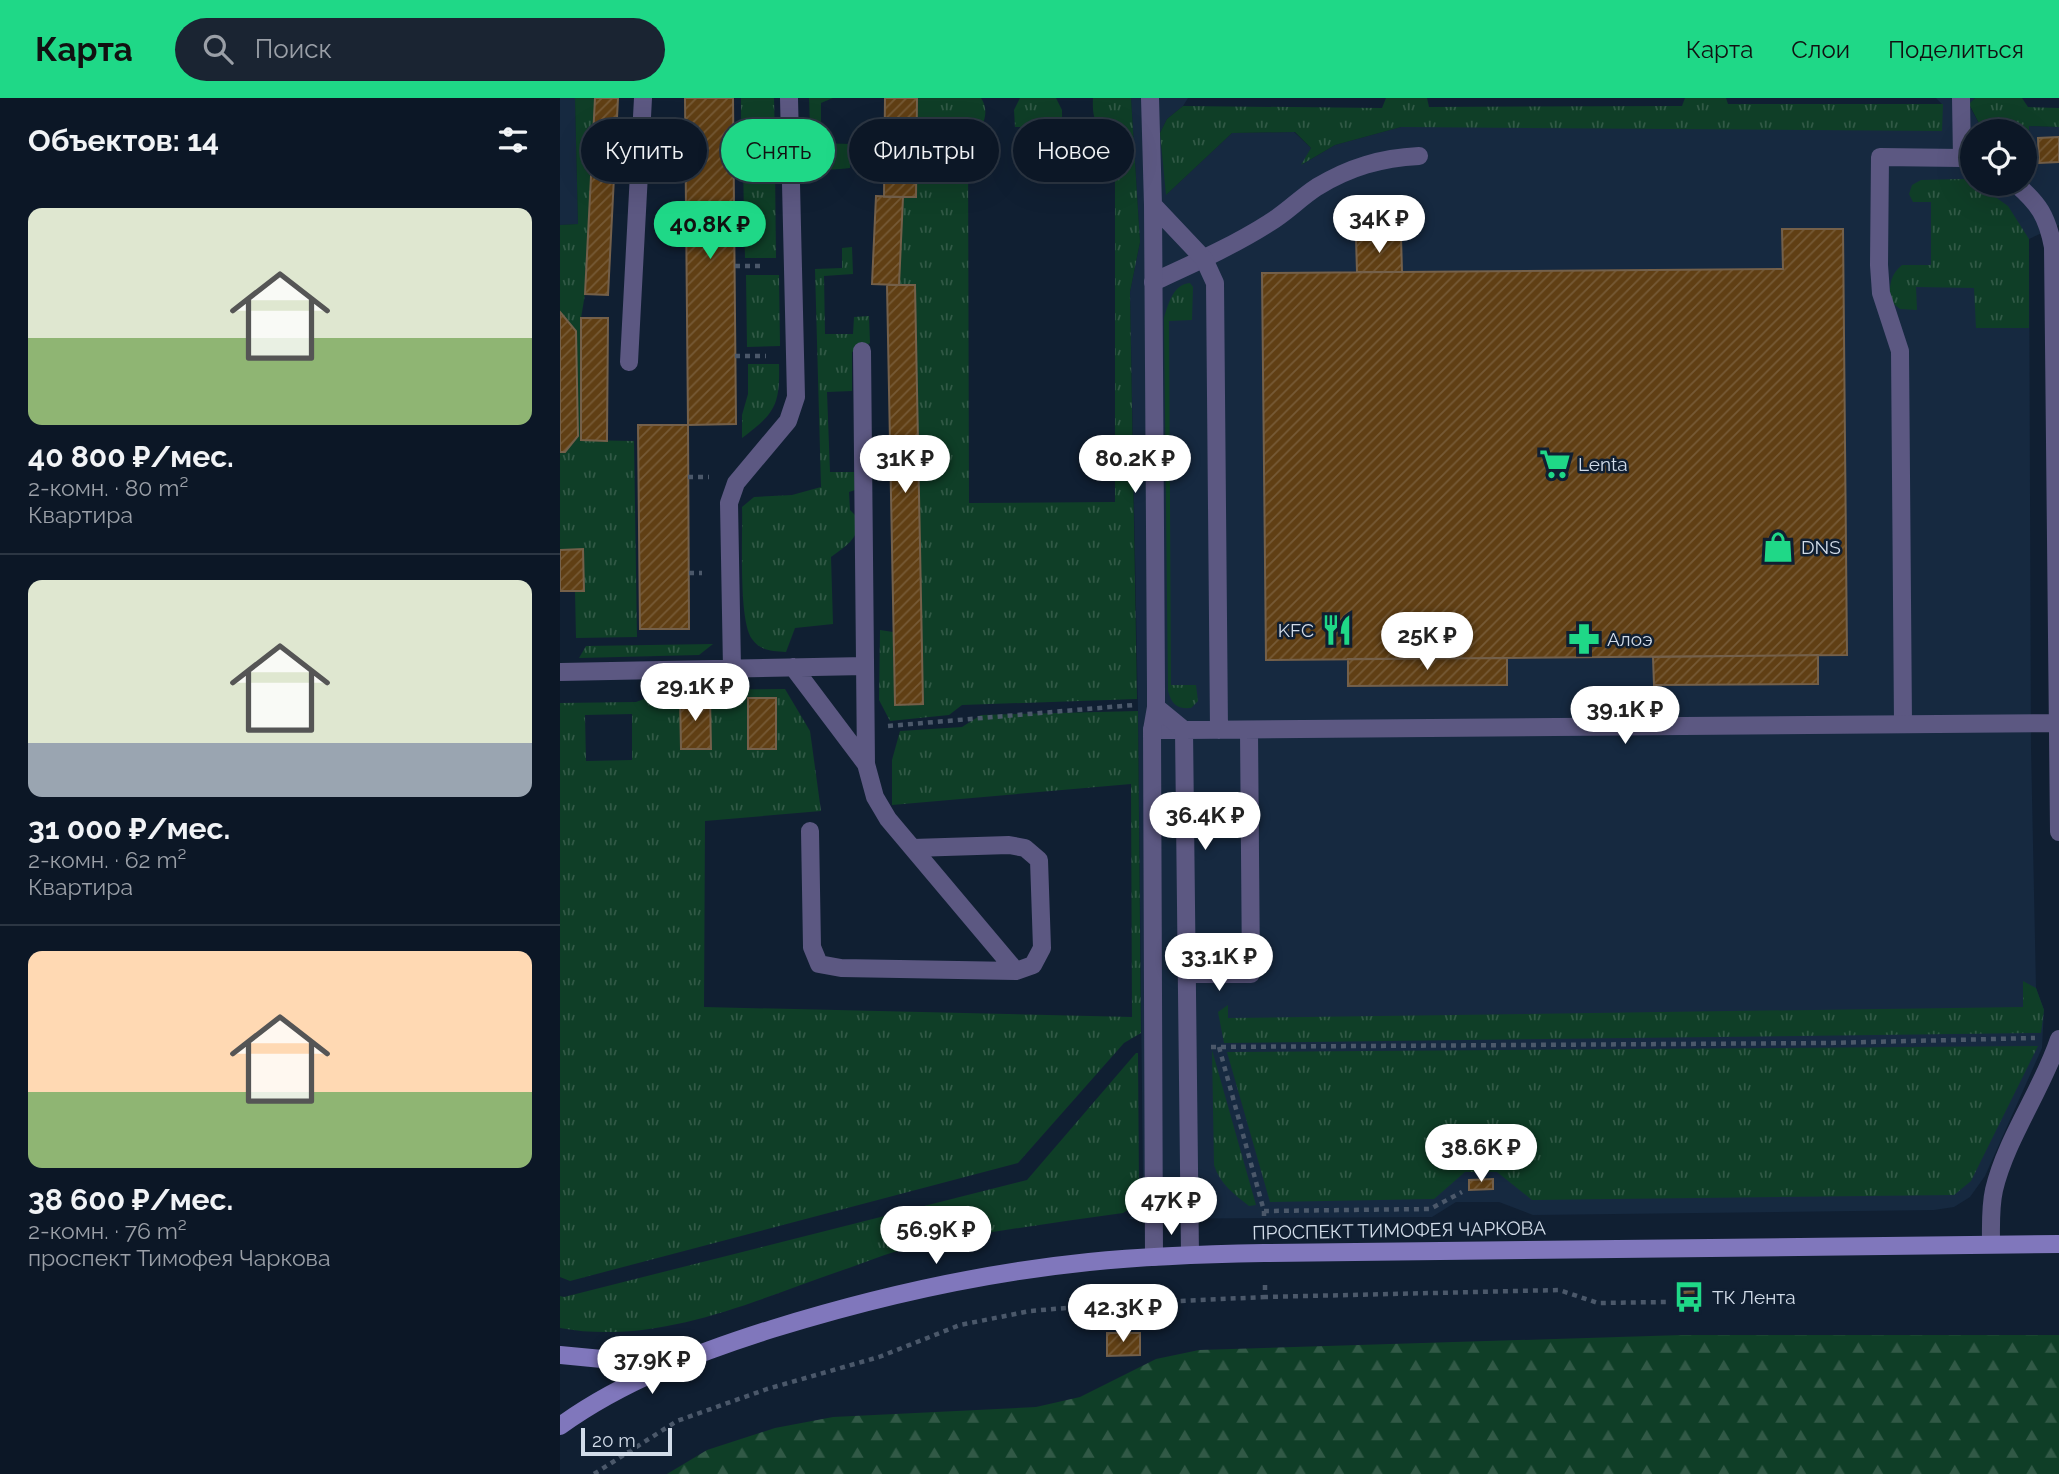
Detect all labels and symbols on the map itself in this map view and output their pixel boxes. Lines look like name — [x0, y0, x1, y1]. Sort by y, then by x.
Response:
pin: 34K ₽ — [1330, 195, 1428, 255]
pin: 40.8K ₽ — [645, 202, 775, 261]
pin: 31K ₽ — [856, 436, 954, 495]
pin: 80.2K ₽ — [1070, 436, 1200, 495]
supermarket icon: Lenta — [1538, 447, 1572, 481]
place label: Lenta — [1578, 453, 1628, 475]
shop icon: DNS — [1761, 530, 1795, 564]
place label: DNS — [1801, 536, 1841, 558]
pin: 25K ₽ — [1378, 612, 1476, 672]
restaurant icon: KFC — [1320, 613, 1354, 647]
place label: KFC — [1278, 619, 1314, 641]
pharmacy icon: Алоэ — [1567, 622, 1601, 656]
place label: Алоэ — [1607, 628, 1653, 650]
pin: 29.1K ₽ — [630, 664, 760, 723]
pin: 39.1K ₽ — [1560, 686, 1690, 746]
pin: 36.4K ₽ — [1140, 792, 1270, 852]
pin: 33.1K ₽ — [1154, 934, 1284, 993]
pin: 38.6K ₽ — [1416, 1124, 1546, 1184]
pin: 47K ₽ — [1122, 1178, 1220, 1237]
pin: 56.9K ₽ — [871, 1206, 1001, 1266]
street label: ПРОСПЕКТ ТИМОФЕЯ ЧАРКОВА — [1252, 1216, 1546, 1244]
bus stop icon: ТК Лента — [1672, 1280, 1706, 1314]
pin: 42.3K ₽ — [1058, 1284, 1188, 1344]
place label: ТК Лента — [1712, 1286, 1796, 1308]
pin: 37.9K ₽ — [587, 1336, 717, 1396]
scale bar — [581, 1425, 672, 1457]

